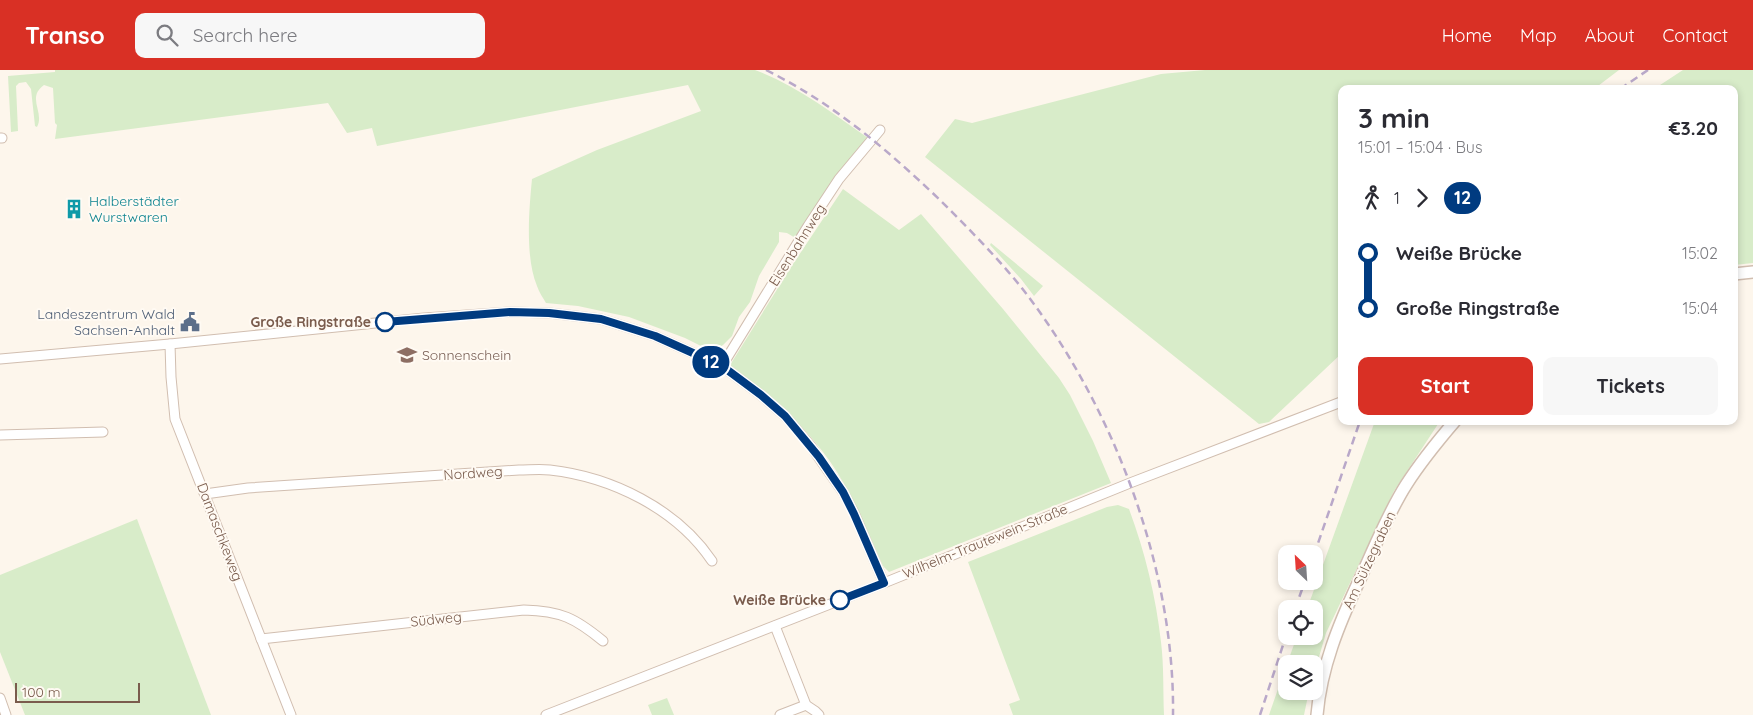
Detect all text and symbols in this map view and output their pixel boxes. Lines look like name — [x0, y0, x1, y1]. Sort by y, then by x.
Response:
search box — [135, 13, 485, 58]
text: Transo — [25, 20, 105, 50]
icon: search — [153, 21, 181, 49]
text: Search here — [193, 23, 298, 47]
text: Home — [1442, 24, 1492, 47]
text: Map — [1520, 24, 1557, 47]
text: About — [1585, 24, 1635, 47]
text: Contact — [1663, 24, 1728, 47]
text: 3 min — [1358, 100, 1430, 135]
text: €3.20 — [1669, 116, 1718, 140]
text: 15:01 – 15:04 · Bus — [1358, 137, 1482, 157]
icon: walk — [1358, 184, 1386, 212]
icon: forward — [1408, 184, 1436, 212]
text: 12 — [1454, 186, 1471, 209]
text: 1 — [1394, 188, 1400, 208]
place label: Halberstädter Wurstwaren — [89, 192, 179, 226]
building icon: Halberstädter Wurstwaren — [63, 198, 85, 220]
street label: Eisenbahnweg — [765, 201, 829, 289]
text: Weiße Brücke — [1396, 241, 1522, 265]
text: 15:02 — [1682, 243, 1718, 263]
text: Große Ringstraße — [1396, 296, 1560, 320]
text: 15:04 — [1682, 298, 1718, 318]
place label: Landeszentrum Wald Sachsen-Anhalt — [37, 305, 175, 339]
public building icon: Landeszentrum Wald Sachsen-Anhalt — [179, 311, 201, 333]
marker: Große Ringstraße — [375, 312, 395, 332]
place label: Große Ringstraße — [250, 313, 371, 331]
school or university icon: Sonnenschein — [396, 344, 418, 366]
place label: Sonnenschein — [422, 346, 511, 364]
line badge: 12 — [688, 346, 734, 378]
text: 12 — [702, 350, 720, 373]
button: Start — [1358, 357, 1533, 415]
button: Tickets — [1543, 357, 1718, 415]
street label: Nordweg — [443, 462, 503, 484]
street label: Damaschkeweg — [193, 480, 247, 584]
street label: Wilhelm-Trautewein-Straße — [900, 500, 1070, 582]
street label: Am Sülzegraben — [1338, 508, 1400, 612]
north arrow — [1278, 545, 1322, 590]
map controls — [1278, 545, 1323, 700]
marker: Weiße Brücke — [830, 590, 850, 610]
place label: Weiße Brücke — [733, 591, 826, 609]
button: locate — [1278, 600, 1323, 645]
street label: Südweg — [409, 607, 463, 631]
button: layers — [1278, 655, 1323, 700]
scale bar — [15, 680, 140, 703]
text: 100 m — [22, 683, 60, 701]

